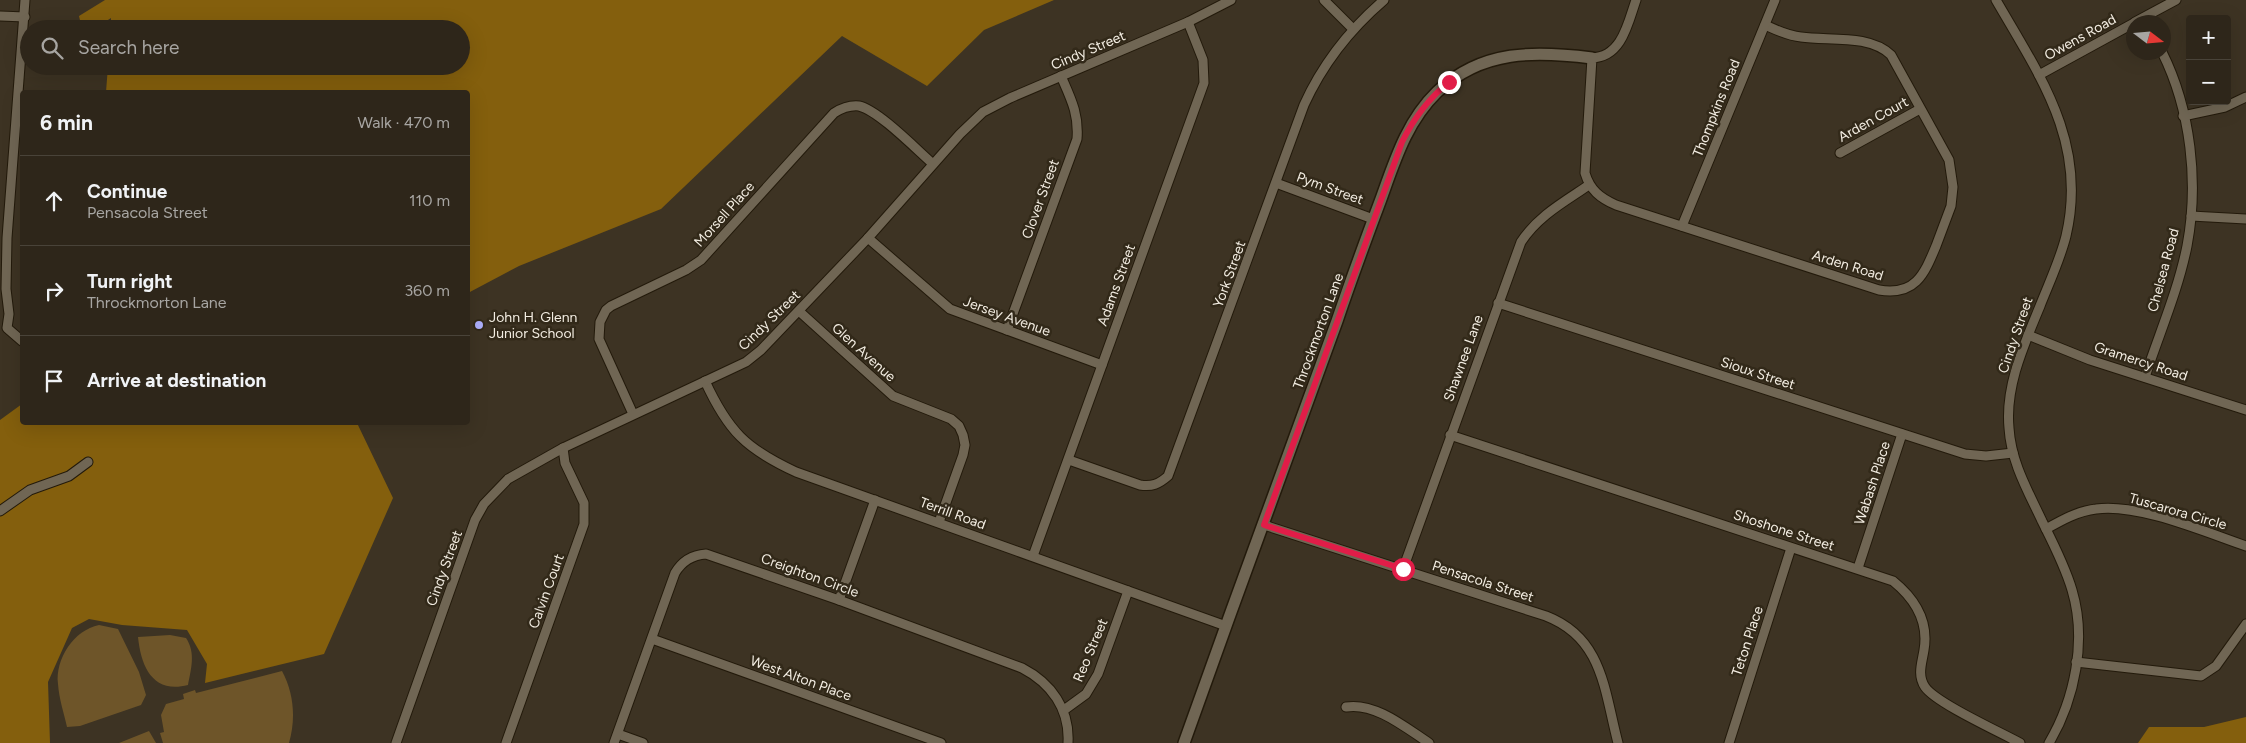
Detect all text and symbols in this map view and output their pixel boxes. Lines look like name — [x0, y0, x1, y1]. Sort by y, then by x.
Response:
street label: Owens Road — [2041, 11, 2119, 64]
north arrow — [2126, 15, 2171, 60]
map controls — [2186, 15, 2231, 105]
button: + — [2186, 15, 2231, 60]
search box — [20, 20, 470, 75]
street label: Cindy Street — [1048, 27, 1128, 74]
icon: search — [38, 34, 66, 62]
text: Search here — [78, 36, 180, 59]
street label: Thompkins Road — [1689, 57, 1744, 160]
button: − — [2186, 60, 2231, 105]
route end — [1438, 71, 1461, 94]
street label: Arden Court — [1835, 93, 1911, 146]
text: 6 min — [40, 110, 93, 135]
text: Walk · 470 m — [358, 113, 450, 132]
street label: Clover Street — [1018, 157, 1063, 241]
street label: Pym Street — [1294, 169, 1366, 208]
street label: Morsell Place — [691, 178, 758, 251]
text: Continue — [87, 180, 167, 203]
icon: ahead — [40, 187, 68, 215]
text: 110 m — [409, 191, 450, 210]
text: Pensacola Street — [87, 203, 208, 222]
street label: Chelsea Road — [2144, 227, 2183, 314]
street label: York Street — [1210, 238, 1249, 310]
street label: Adams Street — [1094, 242, 1139, 328]
street label: Arden Road — [1810, 247, 1886, 284]
text: Turn right — [87, 270, 173, 293]
street label: Throckmorton Lane — [1290, 271, 1347, 391]
icon: right — [40, 277, 68, 305]
text: 360 m — [404, 281, 450, 300]
street label: Cindy Street — [735, 287, 804, 354]
text: Throckmorton Lane — [87, 293, 226, 312]
street label: Jersey Avenue — [961, 293, 1053, 340]
street label: Cindy Street — [1995, 295, 2036, 375]
place label: John H. Glenn Junior School — [489, 309, 577, 342]
street label: Shawnee Lane — [1440, 312, 1487, 404]
marker: John H. Glenn Junior School — [473, 319, 485, 331]
street label: Glen Avenue — [828, 319, 899, 386]
street label: Gramercy Road — [2092, 338, 2190, 385]
street label: Sioux Street — [1719, 353, 1797, 393]
icon: arrive — [40, 367, 68, 395]
text: Arrive at destination — [87, 369, 266, 392]
street label: Wabash Place — [1851, 439, 1894, 527]
street label: Tuscarora Circle — [2127, 489, 2229, 534]
street label: Terrill Road — [917, 494, 988, 533]
street label: Shoshone Street — [1731, 506, 1836, 555]
street label: Cindy Street — [423, 528, 466, 608]
street label: Creighton Circle — [759, 550, 861, 601]
street label: Calvin Court — [525, 552, 568, 631]
street label: Pensacola Street — [1430, 557, 1536, 606]
route start — [1392, 558, 1415, 581]
street label: Teton Place — [1728, 604, 1767, 678]
street label: Reo Street — [1070, 616, 1111, 684]
street label: West Alton Place — [748, 652, 854, 705]

